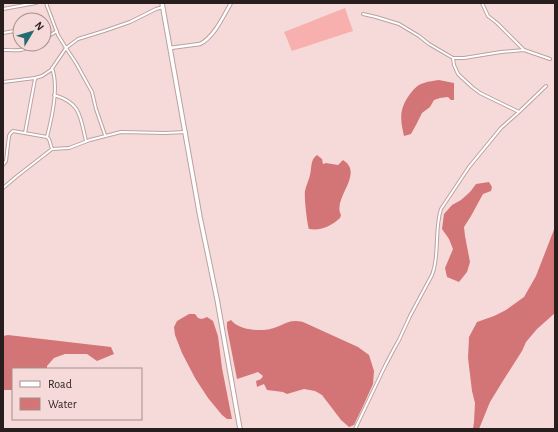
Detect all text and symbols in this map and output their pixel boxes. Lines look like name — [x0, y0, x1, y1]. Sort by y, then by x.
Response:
north arrow — [12, 12, 52, 52]
text: N — [33, 20, 46, 33]
legend — [12, 368, 142, 420]
text: Road — [48, 378, 72, 390]
text: Water — [48, 398, 77, 410]

